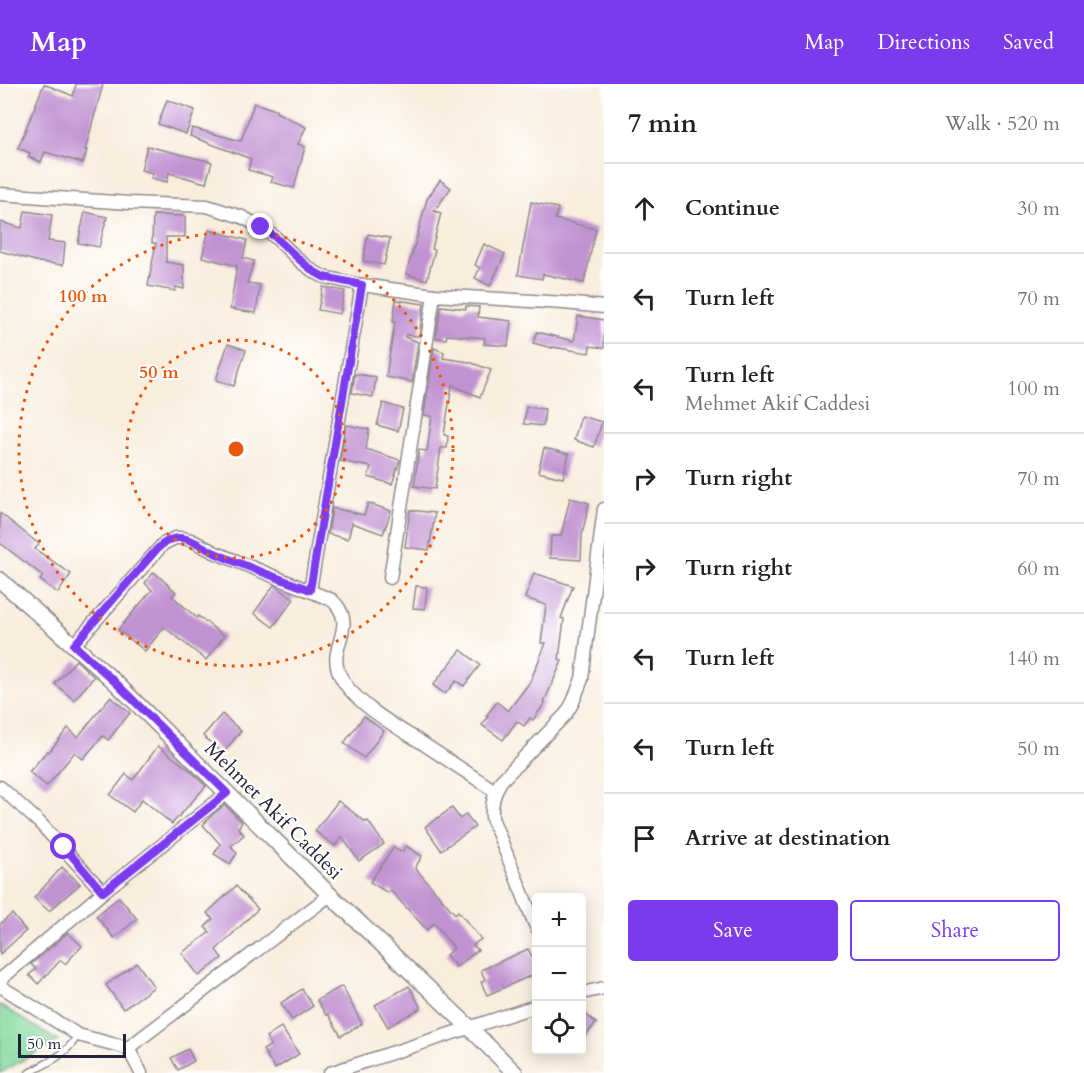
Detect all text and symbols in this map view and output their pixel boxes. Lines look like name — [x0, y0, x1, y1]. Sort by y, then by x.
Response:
text: Map — [30, 23, 87, 61]
text: Map — [804, 28, 844, 57]
text: Directions — [877, 28, 970, 57]
text: Saved — [1003, 28, 1054, 57]
text: 7 min — [628, 106, 697, 141]
text: Walk · 520 m — [945, 110, 1060, 137]
icon: ahead — [628, 192, 661, 225]
text: Continue — [685, 193, 780, 223]
text: 30 m — [1017, 195, 1060, 222]
route end — [247, 213, 273, 239]
icon: left — [628, 282, 661, 315]
text: Turn left — [685, 283, 774, 313]
text: 100 m — [58, 284, 108, 309]
text: 70 m — [1017, 285, 1060, 312]
text: 50 m — [139, 360, 179, 385]
text: Turn left — [685, 360, 774, 390]
icon: left — [628, 372, 661, 405]
text: 100 m — [1007, 375, 1060, 402]
text: Mehmet Akif Caddesi — [685, 390, 870, 417]
centre of rings — [226, 439, 246, 459]
icon: right — [628, 462, 661, 495]
text: Turn right — [685, 463, 792, 493]
text: 70 m — [1017, 465, 1060, 492]
icon: right — [628, 552, 661, 585]
text: Turn right — [685, 553, 792, 583]
text: 60 m — [1017, 555, 1060, 582]
icon: left — [628, 642, 661, 675]
text: Turn left — [685, 643, 774, 673]
text: 140 m — [1007, 645, 1060, 672]
icon: left — [628, 732, 661, 765]
text: Turn left — [685, 733, 774, 763]
street label: Mehmet Akif Caddesi — [199, 735, 349, 886]
text: 50 m — [1017, 735, 1060, 762]
icon: arrive — [628, 822, 661, 855]
text: Arrive at destination — [685, 823, 890, 853]
route start — [50, 833, 76, 859]
map controls — [532, 893, 586, 1055]
button: + — [532, 893, 586, 947]
button: Save — [628, 900, 838, 961]
button: Share — [850, 900, 1060, 961]
button: − — [532, 947, 586, 1001]
button: locate — [532, 1001, 586, 1055]
scale bar — [18, 1031, 126, 1058]
text: 50 m — [27, 1033, 61, 1055]

